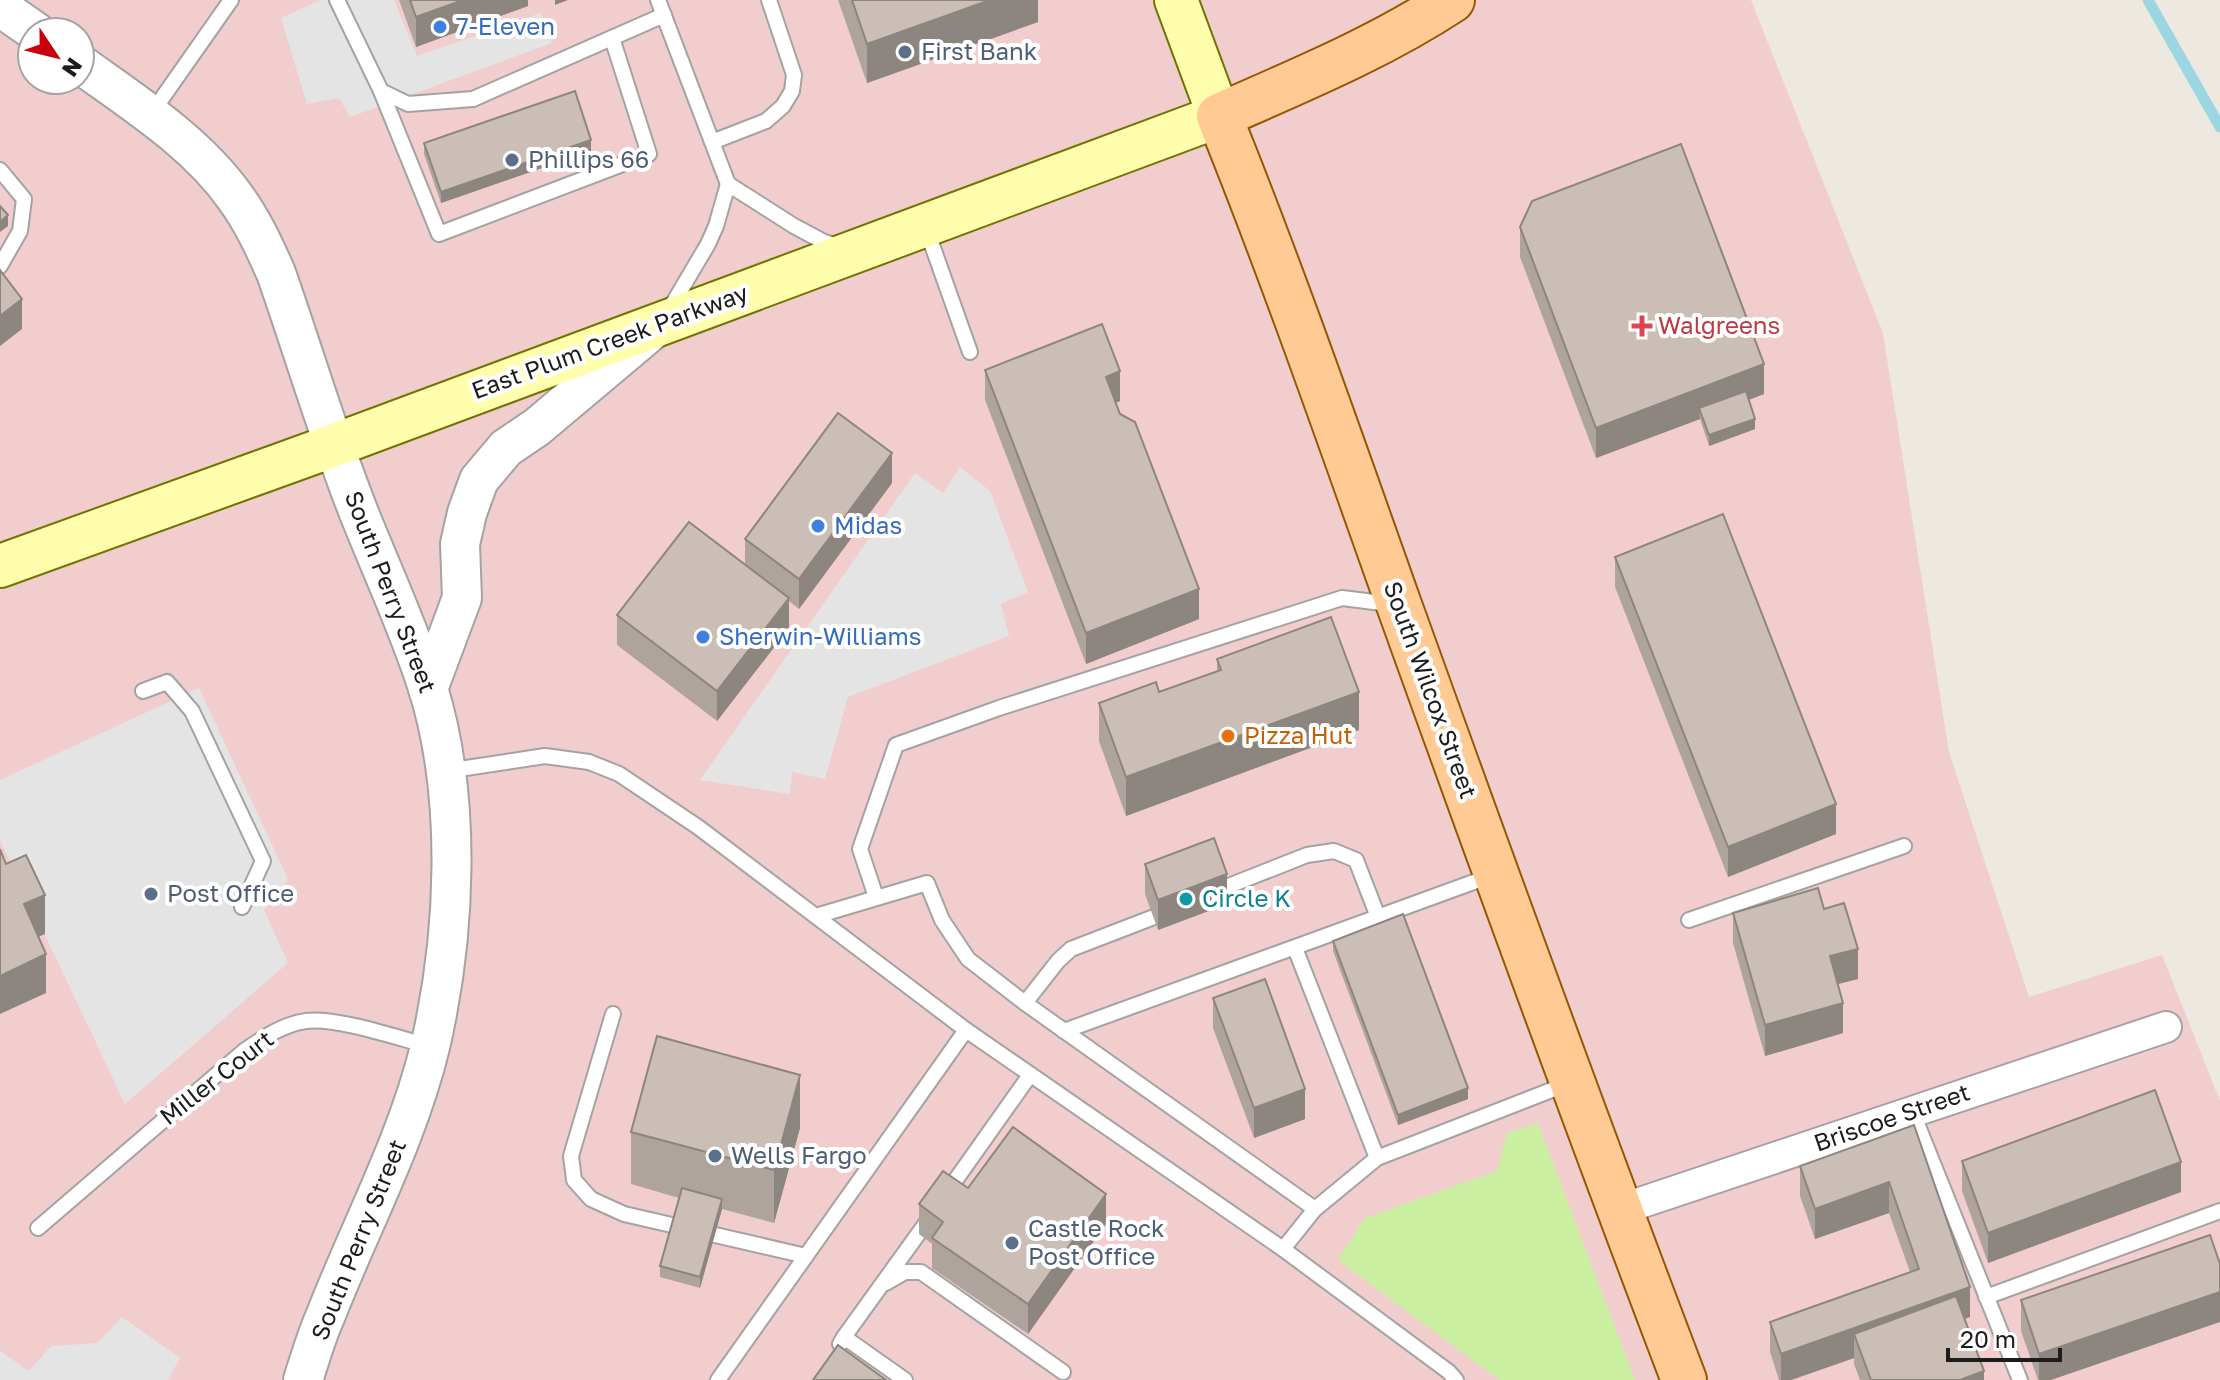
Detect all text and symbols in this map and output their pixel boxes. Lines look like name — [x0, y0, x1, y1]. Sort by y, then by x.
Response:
place label: 7-Eleven — [456, 11, 555, 40]
north arrow — [16, 16, 96, 96]
marker: 7-Eleven — [431, 18, 449, 36]
place label: First Bank — [921, 36, 1037, 65]
marker: First Bank — [896, 43, 914, 61]
text: N — [57, 53, 89, 82]
place label: Phillips 66 — [528, 144, 649, 173]
marker: Phillips 66 — [503, 151, 521, 169]
street label: East Plum Creek Parkway — [467, 277, 752, 404]
place label: Walgreens — [1658, 310, 1780, 339]
marker: Walgreens — [1633, 317, 1651, 335]
street label: South Perry Street — [340, 486, 443, 697]
place label: Midas — [834, 510, 902, 539]
marker: Midas — [809, 517, 827, 535]
street label: South Wilcox Street — [1379, 577, 1484, 802]
place label: Sherwin-Williams — [719, 621, 921, 650]
marker: Sherwin-Williams — [694, 628, 712, 646]
place label: Pizza Hut — [1244, 720, 1353, 749]
marker: Pizza Hut — [1219, 727, 1237, 745]
place label: Post Office — [167, 878, 294, 907]
place label: Circle K — [1202, 883, 1291, 912]
marker: Post Office — [142, 885, 160, 903]
marker: Circle K — [1177, 890, 1195, 908]
street label: Miller Court — [154, 1023, 279, 1130]
street label: Briscoe Street — [1810, 1076, 1973, 1157]
street label: South Perry Street — [304, 1135, 411, 1344]
place label: Wells Fargo — [731, 1140, 867, 1169]
marker: Wells Fargo — [706, 1147, 724, 1165]
place label: Castle Rock Post Office — [1028, 1213, 1165, 1270]
marker: Castle Rock Post Office — [1003, 1234, 1021, 1252]
scale bar — [1948, 1312, 2060, 1362]
text: 20 m — [1960, 1324, 2016, 1353]

